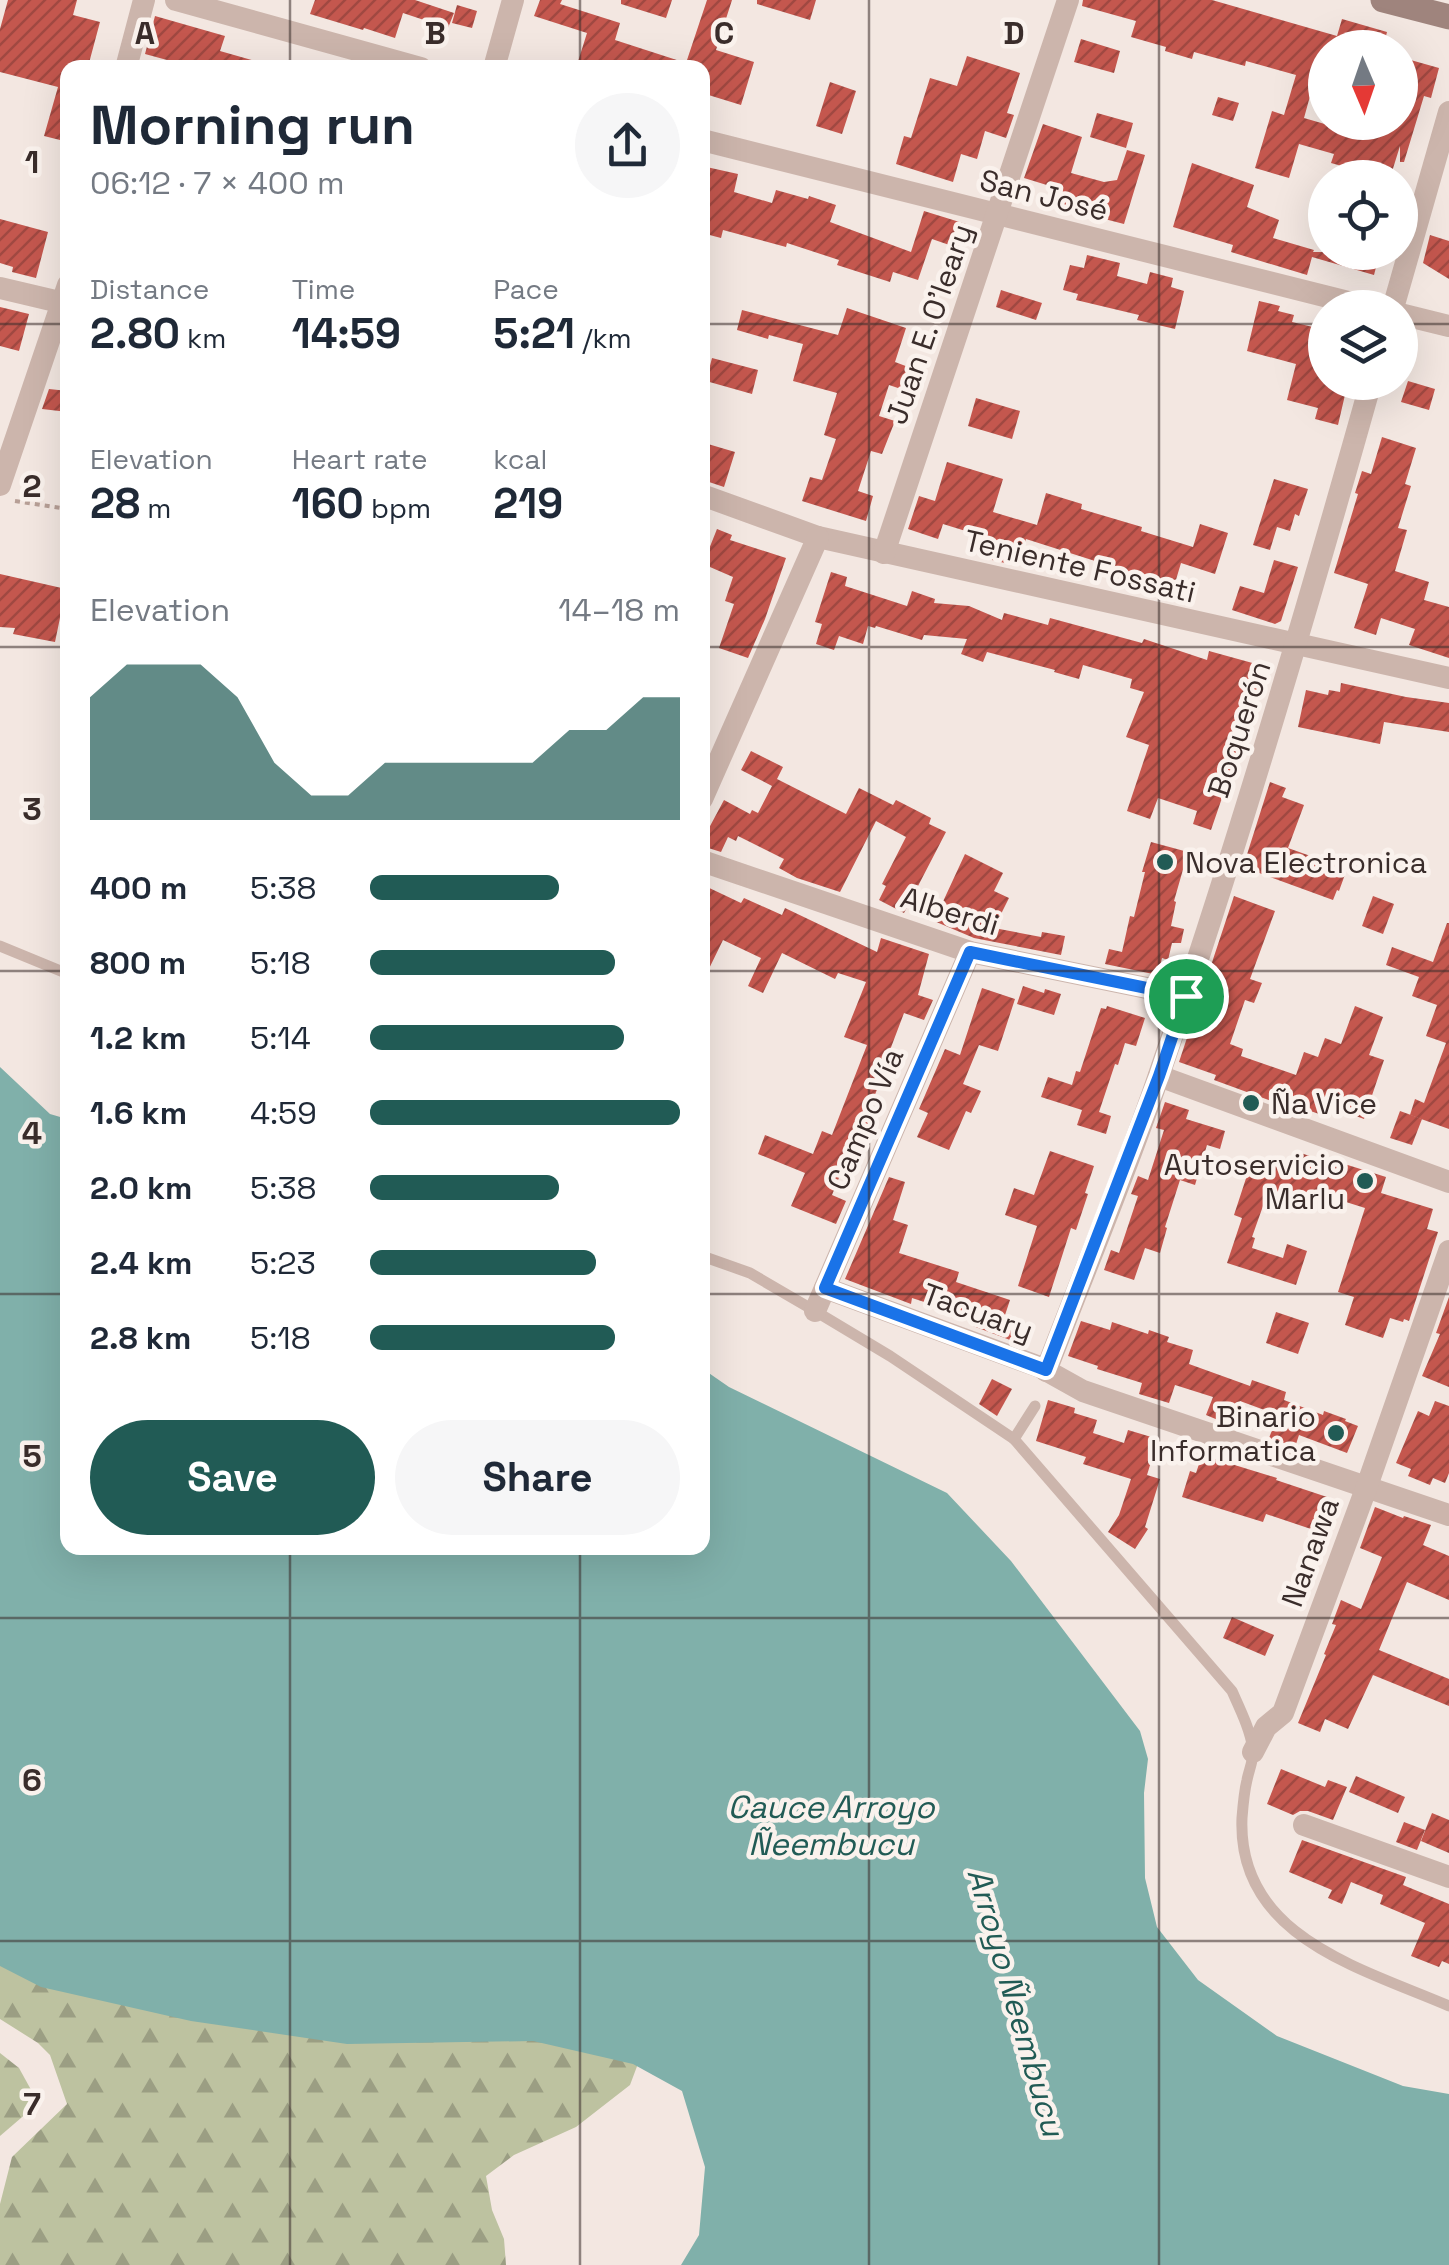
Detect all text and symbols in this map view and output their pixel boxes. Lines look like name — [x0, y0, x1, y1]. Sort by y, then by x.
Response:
text: A — [135, 13, 155, 53]
text: B — [424, 13, 446, 53]
text: C — [714, 13, 734, 53]
text: D — [1003, 13, 1025, 53]
north arrow — [1308, 30, 1418, 140]
map controls — [1308, 30, 1418, 400]
text: Morning run — [90, 90, 415, 160]
button: share — [575, 93, 680, 198]
text: 1 — [25, 142, 39, 182]
street label: San José — [976, 160, 1112, 230]
button: locate — [1308, 160, 1418, 270]
text: 06:12 · 7 × 400 m — [90, 163, 344, 203]
street label: Juan E. O'leary — [876, 219, 982, 429]
text: Distance — [90, 271, 209, 307]
text: Time — [292, 271, 355, 307]
text: Pace — [493, 271, 559, 307]
button: layers — [1308, 290, 1418, 400]
text: 2.80 — [90, 307, 180, 360]
text: 14:59 — [292, 307, 401, 360]
text: 5:21 — [493, 307, 575, 360]
text: km — [180, 320, 226, 356]
text: /km — [575, 320, 632, 356]
text: Elevation — [90, 441, 213, 477]
text: Heart rate — [292, 441, 428, 477]
text: kcal — [493, 441, 547, 477]
text: 2 — [22, 466, 42, 506]
text: 28 — [90, 477, 140, 530]
text: 160 — [292, 477, 364, 530]
text: 219 — [493, 477, 563, 530]
text: m — [140, 490, 171, 526]
text: bpm — [364, 490, 431, 526]
street label: Teniente Fossati — [961, 520, 1199, 612]
text: Elevation — [90, 590, 230, 630]
text: 14–18 m — [558, 590, 680, 630]
street label: Boquerón — [1199, 656, 1279, 802]
text: 3 — [22, 789, 42, 829]
place label: Nova Electronica — [1185, 843, 1427, 882]
marker: Nova Electronica — [1154, 851, 1176, 873]
text: 400 m — [90, 868, 187, 908]
text: 5:38 — [250, 868, 317, 908]
street label: Alberdi — [896, 878, 1004, 944]
text: 800 m — [90, 943, 186, 983]
text: 5:18 — [250, 943, 311, 983]
pin — [1144, 954, 1229, 1039]
icon: arrive — [1159, 969, 1214, 1024]
text: 1.2 km — [90, 1018, 187, 1058]
text: 5:14 — [250, 1018, 311, 1058]
street label: Campo Vía — [818, 1042, 912, 1196]
place label: Ña Vice — [1271, 1084, 1377, 1123]
marker: Ña Vice — [1240, 1092, 1262, 1114]
text: 1.6 km — [90, 1093, 187, 1133]
text: 4:59 — [250, 1093, 317, 1133]
text: 4 — [22, 1113, 42, 1153]
place label: Autoservicio Marlu — [1164, 1145, 1345, 1218]
text: 2.0 km — [90, 1168, 192, 1208]
text: 5:38 — [250, 1168, 317, 1208]
marker: Autoservicio Marlu — [1354, 1170, 1376, 1192]
text: 2.4 km — [90, 1243, 192, 1283]
text: 5:23 — [250, 1243, 316, 1283]
street label: Tacuary — [917, 1274, 1039, 1350]
text: 2.8 km — [90, 1318, 191, 1358]
text: 5:18 — [250, 1318, 311, 1358]
place label: Binario Informatica — [1150, 1397, 1316, 1470]
button: Save — [90, 1420, 375, 1535]
button: Share — [395, 1420, 680, 1535]
marker: Binario Informatica — [1325, 1422, 1347, 1444]
text: 5 — [22, 1436, 42, 1476]
street label: Nanawa — [1272, 1492, 1348, 1612]
text: 6 — [22, 1760, 42, 1800]
water label: Cauce Arroyo Ñeembucu — [728, 1787, 936, 1864]
water label: Arroyo Ñeembucu — [959, 1864, 1074, 2142]
text: 7 — [23, 2084, 41, 2124]

